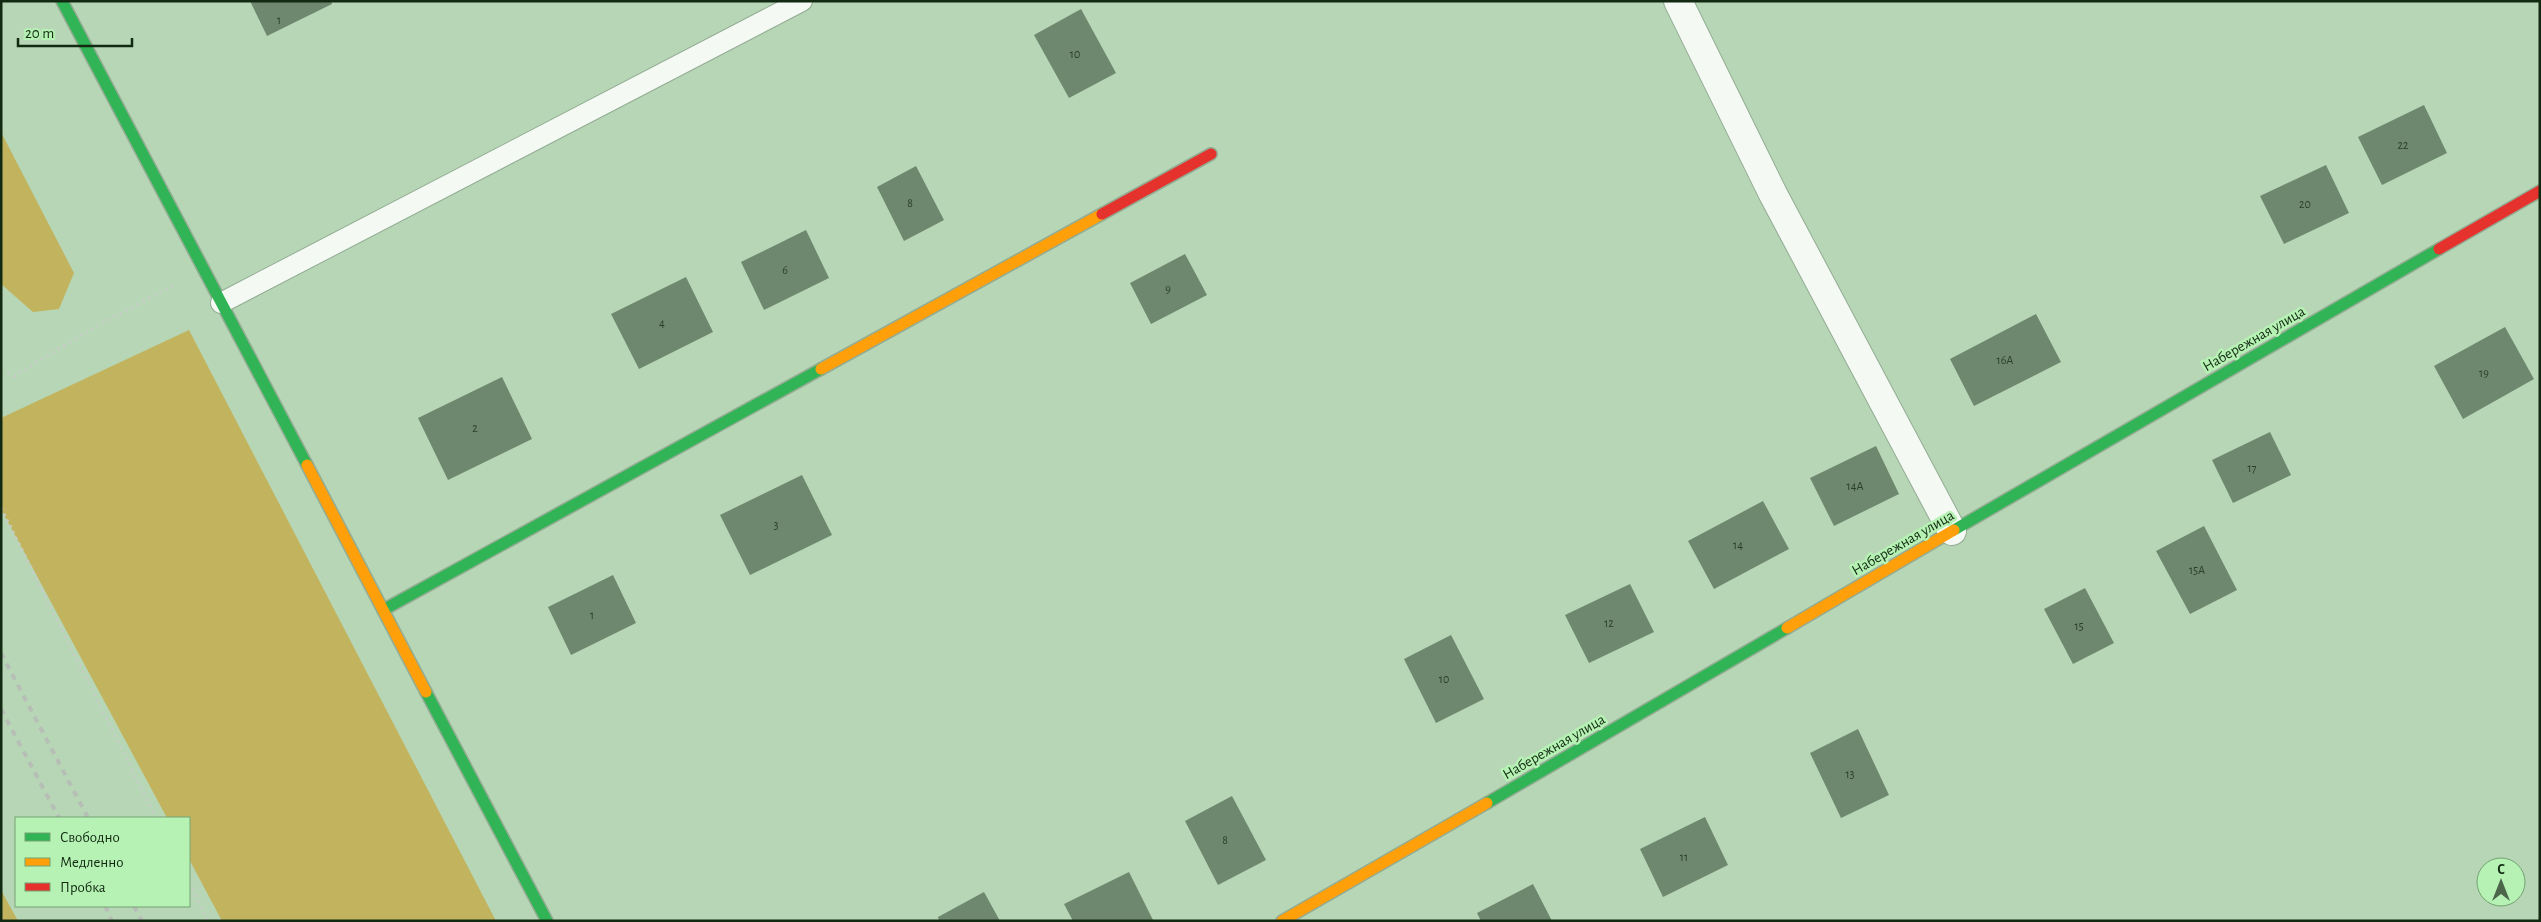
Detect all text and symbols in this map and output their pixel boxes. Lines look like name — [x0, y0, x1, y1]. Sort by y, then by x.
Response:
house number: 1 — [277, 14, 281, 26]
scale bar — [18, 15, 131, 47]
text: 20 m — [25, 26, 54, 41]
house number: 10 — [1070, 48, 1080, 60]
house number: 22 — [2398, 139, 2409, 151]
house number: 8 — [907, 197, 913, 209]
house number: 20 — [2299, 198, 2311, 210]
house number: 6 — [782, 264, 788, 276]
house number: 9 — [1165, 283, 1171, 295]
street label: Набережная улица — [2200, 304, 2308, 374]
house number: 4 — [659, 317, 665, 329]
house number: 16А — [1997, 354, 2013, 366]
house number: 19 — [2479, 367, 2489, 379]
house number: 2 — [472, 422, 478, 434]
house number: 17 — [2247, 462, 2257, 474]
house number: 14А — [1847, 480, 1863, 492]
street label: Набережная улица — [1849, 508, 1957, 578]
house number: 3 — [774, 519, 779, 531]
house number: 14 — [1733, 539, 1743, 551]
house number: 15А — [2189, 564, 2205, 576]
house number: 1 — [590, 609, 594, 621]
house number: 12 — [1604, 617, 1614, 629]
house number: 15 — [2074, 620, 2084, 632]
house number: 10 — [1439, 673, 1449, 685]
street label: Набережная улица — [1500, 712, 1608, 782]
house number: 13 — [1845, 768, 1855, 780]
legend — [15, 817, 190, 907]
text: Свободно — [60, 830, 120, 845]
house number: 8 — [1222, 834, 1228, 846]
house number: 11 — [1680, 851, 1688, 863]
text: Медленно — [60, 855, 124, 870]
north arrow — [2476, 857, 2526, 907]
text: С — [2497, 863, 2505, 877]
text: Пробка — [60, 880, 106, 895]

